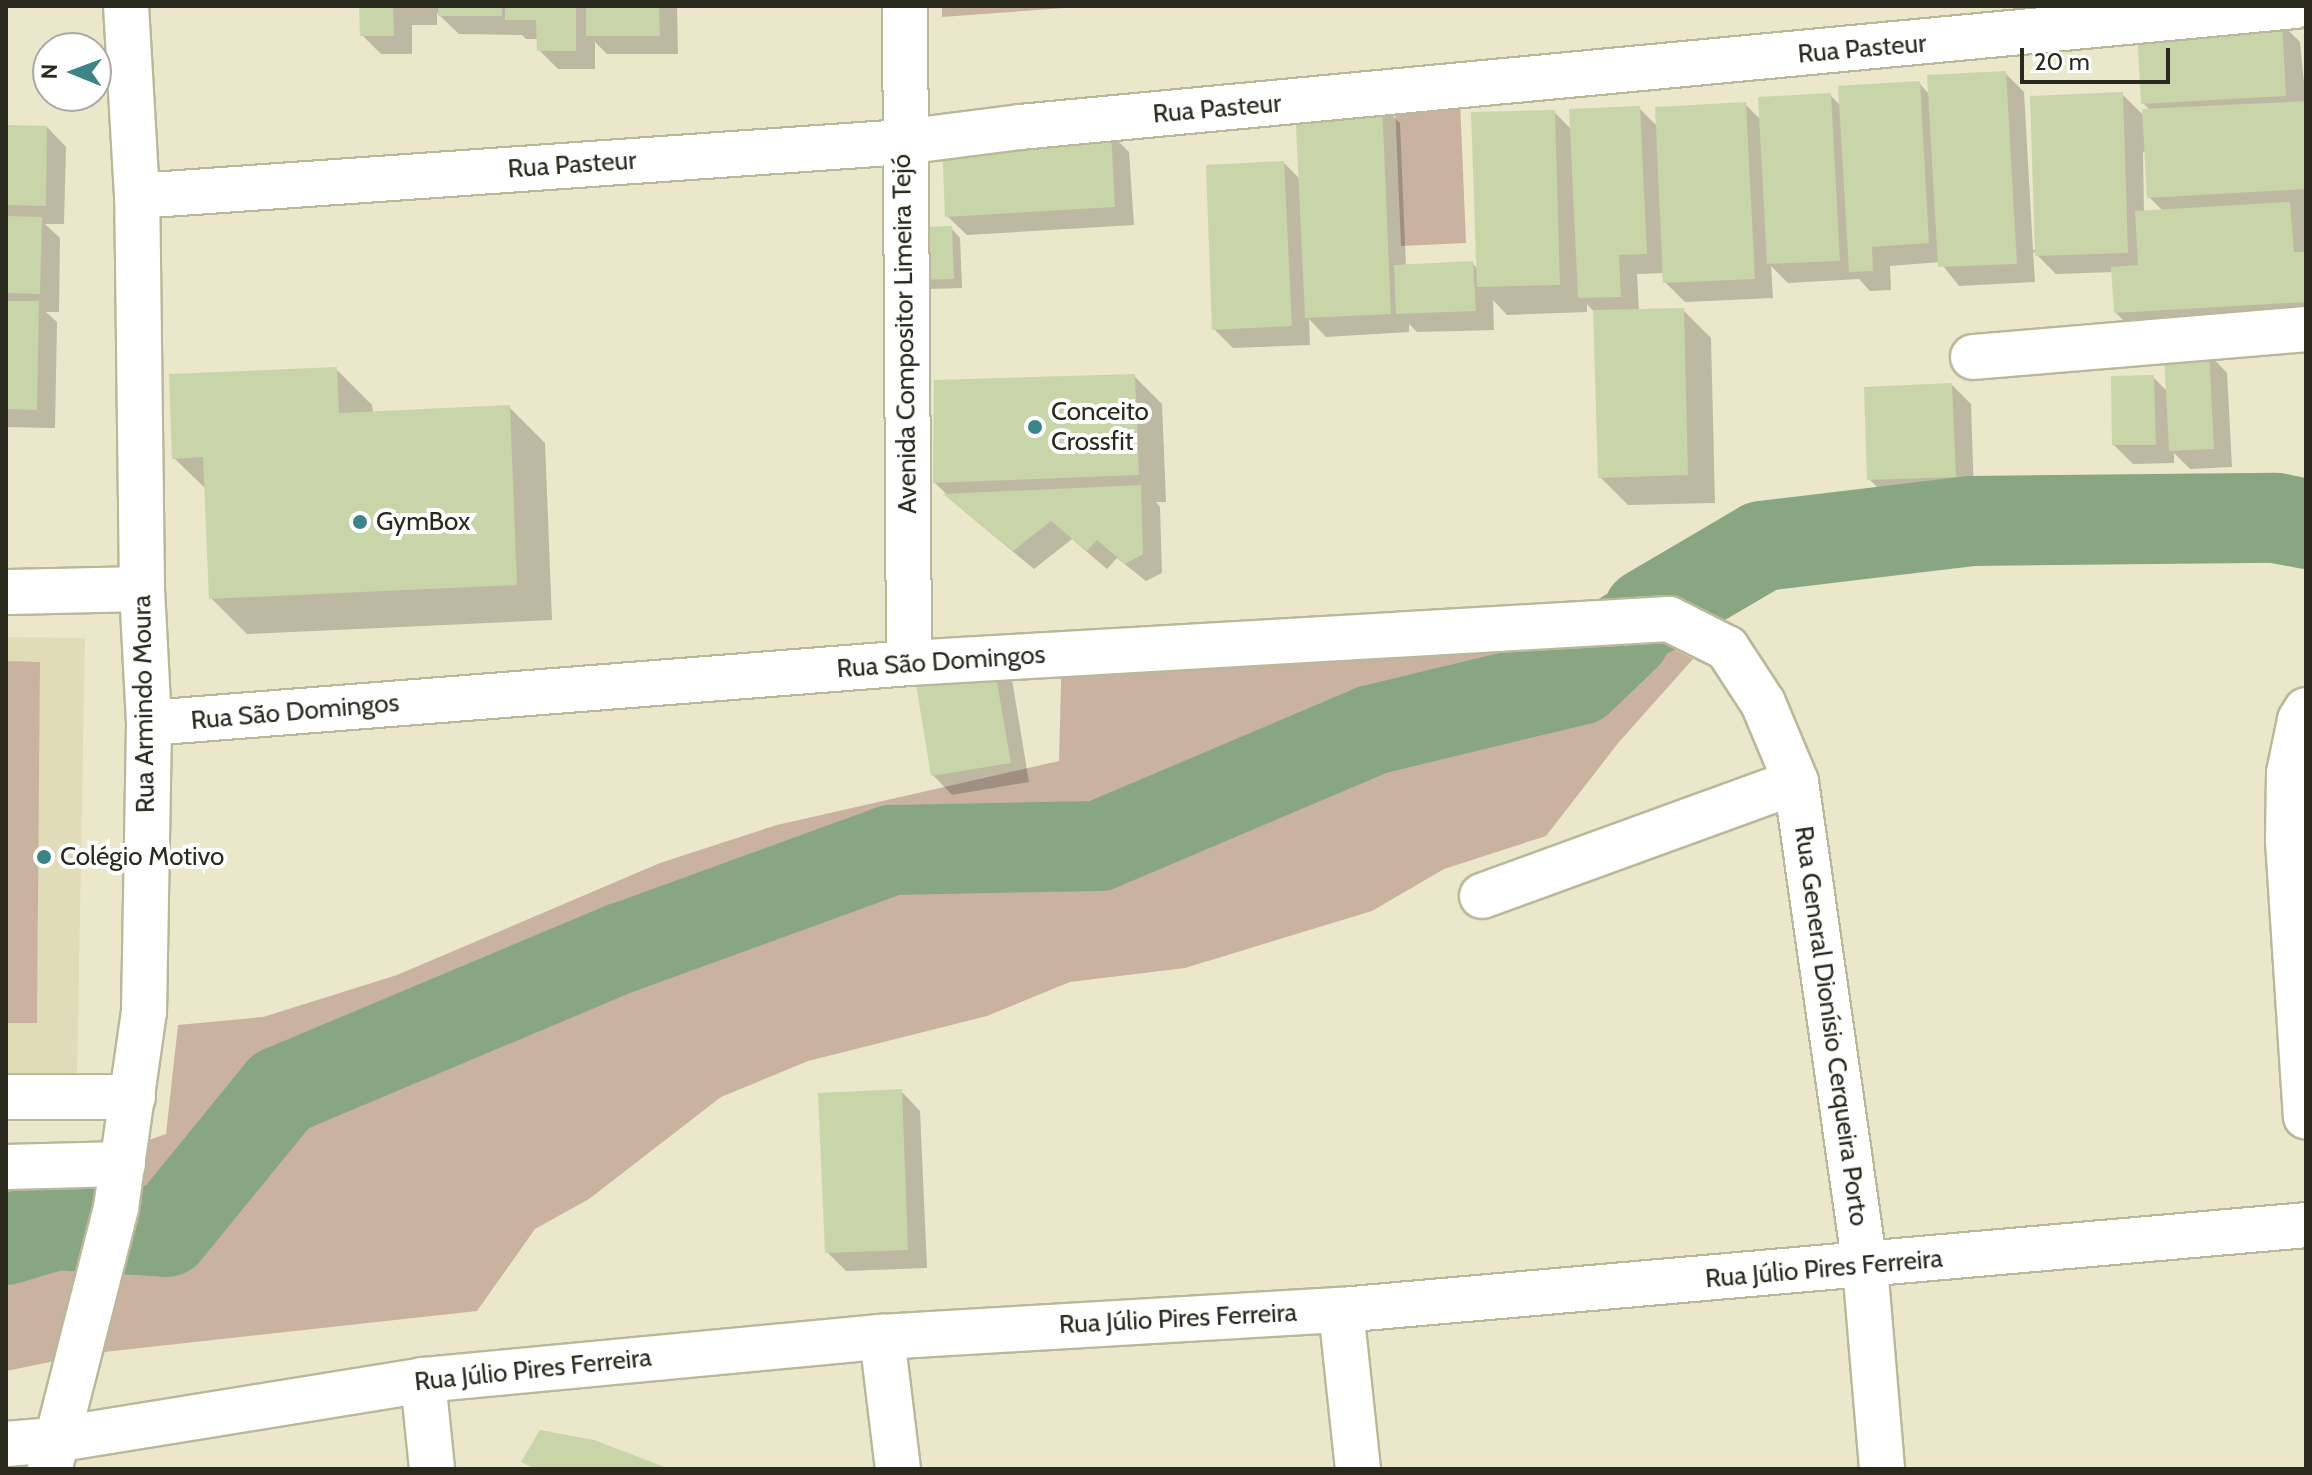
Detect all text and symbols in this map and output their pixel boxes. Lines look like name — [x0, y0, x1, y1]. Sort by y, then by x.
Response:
street label: Rua Pasteur — [1796, 28, 1928, 70]
north arrow — [32, 32, 112, 112]
scale bar — [2024, 32, 2174, 82]
text: 20 m — [2034, 47, 2090, 76]
text: N — [36, 64, 63, 80]
street label: Rua Pasteur — [1151, 88, 1283, 130]
street label: Rua Pasteur — [507, 145, 637, 185]
street label: Avenida Compositor Limeira Tejó — [886, 154, 924, 514]
place label: Conceito Crossfit — [1051, 396, 1149, 458]
marker: Conceito Crossfit — [1026, 418, 1044, 436]
place label: GymBox — [376, 506, 470, 538]
marker: GymBox — [351, 513, 369, 531]
street label: Rua Armindo Moura — [126, 595, 162, 813]
street label: Rua São Domingos — [836, 639, 1046, 685]
street label: Rua São Domingos — [190, 687, 400, 737]
street label: Rua General Dionísio Cerqueira Porto — [1787, 824, 1875, 1228]
place label: Colégio Motivo — [60, 841, 224, 873]
marker: Colégio Motivo — [35, 848, 53, 866]
street label: Rua Júlio Pires Ferreira — [1704, 1243, 1944, 1295]
street label: Rua Júlio Pires Ferreira — [1058, 1297, 1298, 1341]
street label: Rua Júlio Pires Ferreira — [413, 1342, 653, 1398]

